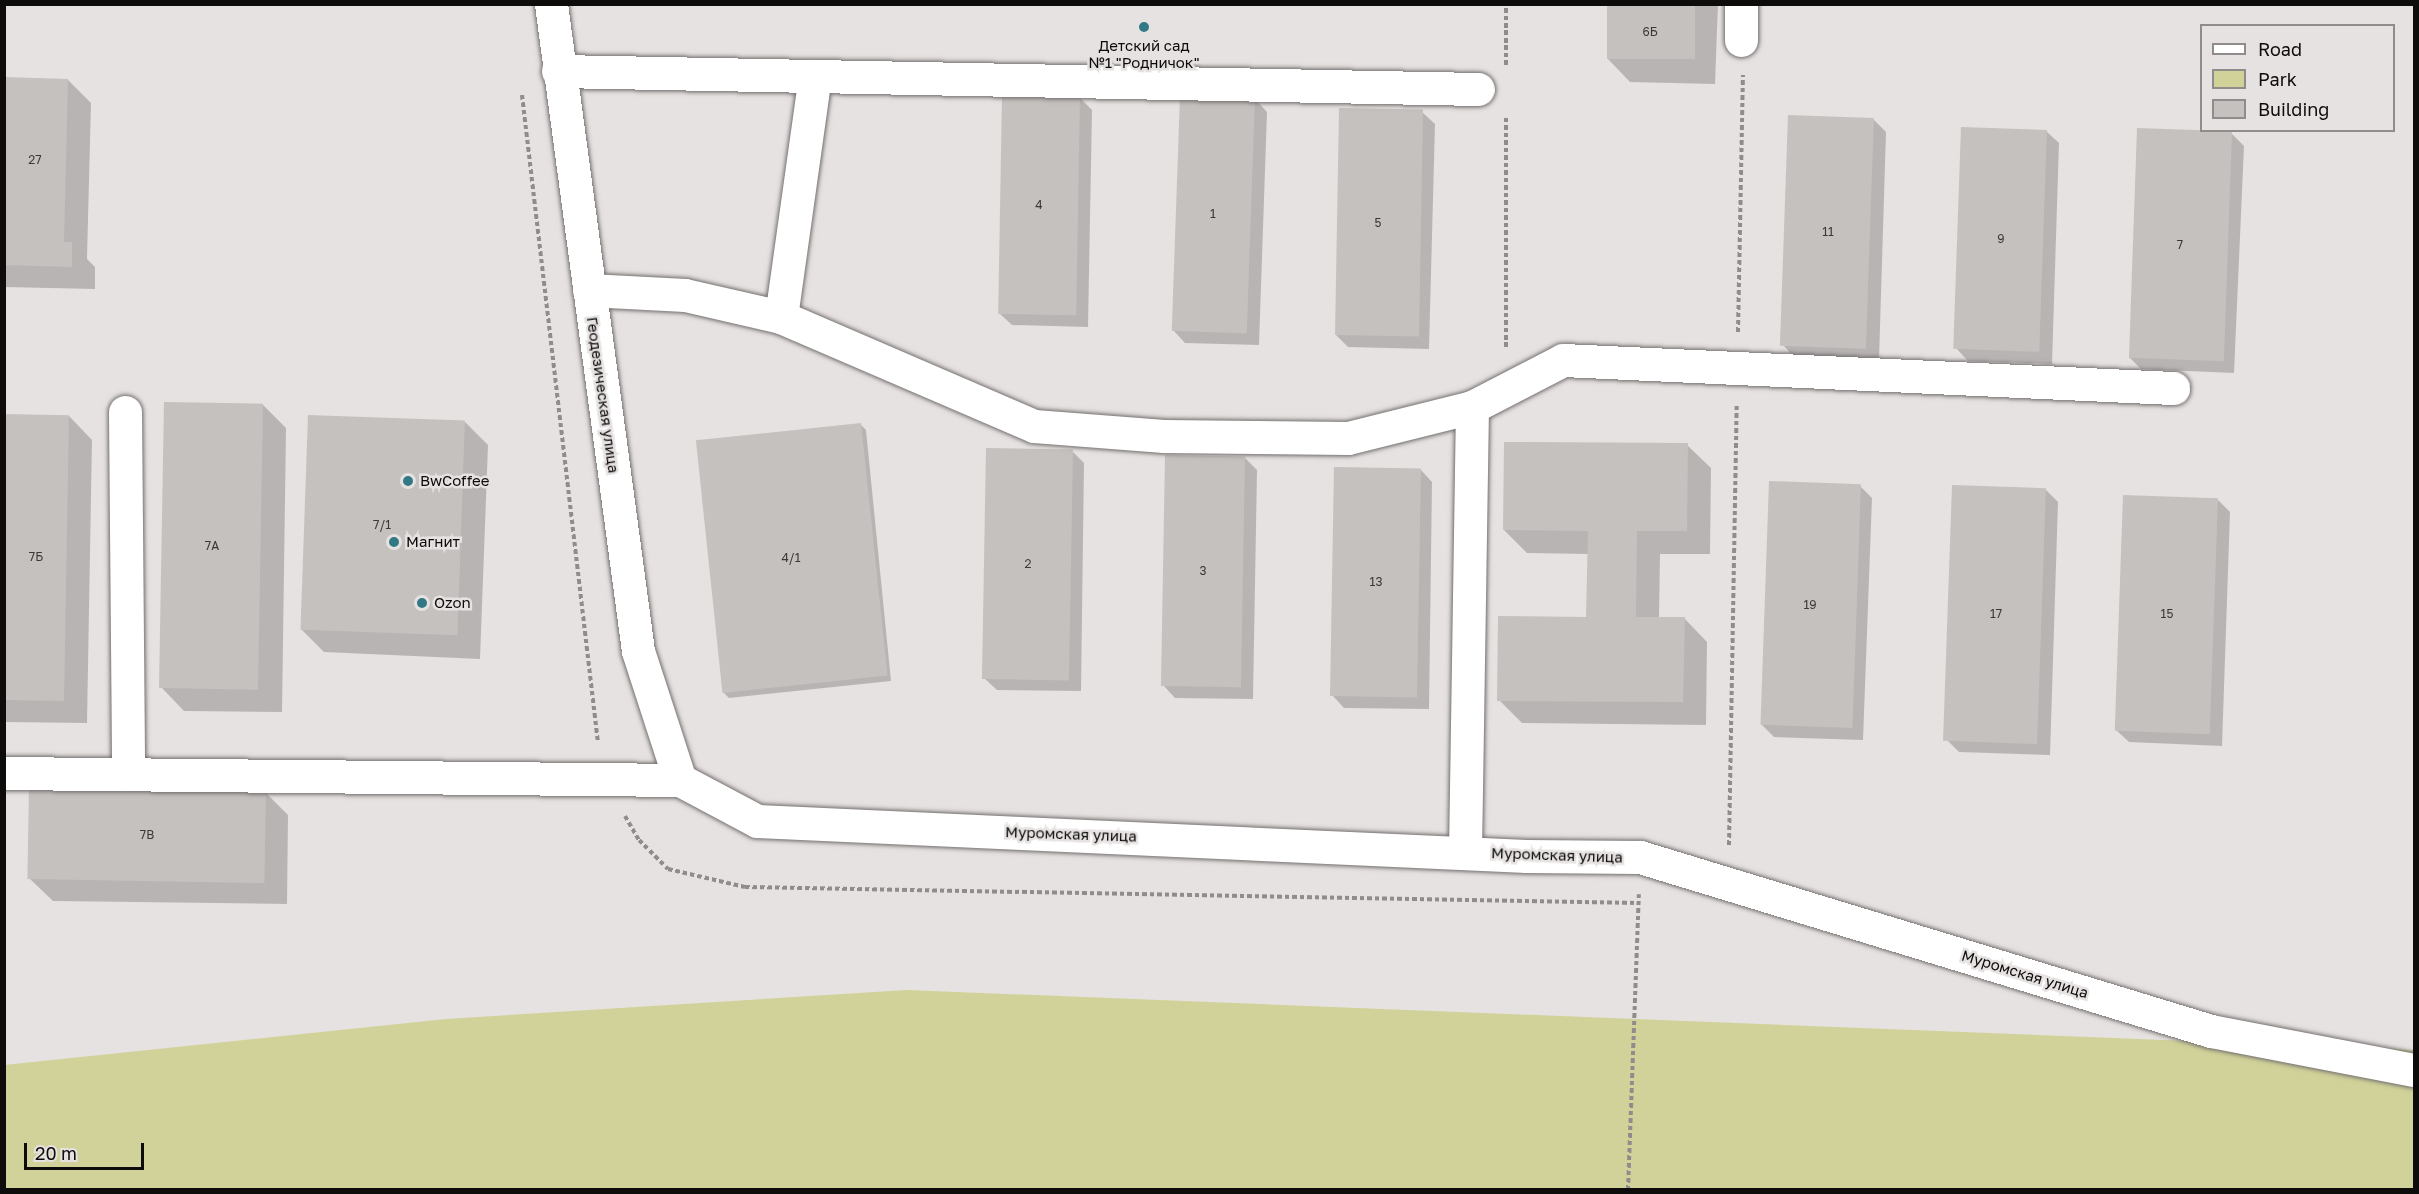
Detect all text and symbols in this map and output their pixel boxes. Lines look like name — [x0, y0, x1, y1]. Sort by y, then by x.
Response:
marker: Детский сад №1 "Родничок" — [1137, 20, 1151, 34]
legend — [2200, 24, 2395, 132]
house number: 6Б — [1642, 25, 1658, 39]
place label: Детский сад №1 "Родничок" — [1088, 36, 1200, 71]
text: Road — [2258, 38, 2302, 60]
text: Park — [2258, 68, 2297, 90]
text: Building — [2258, 98, 2329, 120]
house number: 27 — [28, 153, 42, 167]
house number: 4 — [1035, 198, 1043, 212]
house number: 1 — [1210, 207, 1216, 221]
house number: 5 — [1375, 216, 1381, 230]
house number: 11 — [1822, 225, 1834, 239]
house number: 9 — [1997, 232, 2005, 246]
house number: 7 — [2177, 238, 2183, 252]
street label: Геодезическая улица — [583, 316, 623, 474]
place label: BwCoffee — [420, 472, 489, 490]
marker: BwCoffee — [401, 474, 415, 488]
house number: 7/1 — [373, 518, 391, 532]
place label: Магнит — [406, 533, 460, 551]
marker: Магнит — [387, 535, 401, 549]
house number: 7А — [205, 539, 219, 553]
house number: 7Б — [29, 550, 43, 564]
house number: 4/1 — [782, 551, 800, 565]
house number: 2 — [1025, 557, 1031, 571]
house number: 3 — [1199, 564, 1207, 578]
house number: 13 — [1370, 575, 1382, 589]
place label: Ozon — [434, 594, 471, 612]
marker: Ozon — [415, 596, 429, 610]
house number: 19 — [1803, 598, 1817, 612]
house number: 17 — [1990, 607, 2002, 621]
house number: 15 — [2161, 607, 2173, 621]
street label: Муромская улица — [1005, 823, 1137, 845]
house number: 7В — [140, 828, 154, 842]
street label: Муромская улица — [1491, 844, 1623, 866]
street label: Муромская улица — [1959, 946, 2091, 1002]
scale bar — [27, 1131, 147, 1169]
text: 20 m — [35, 1142, 77, 1164]

